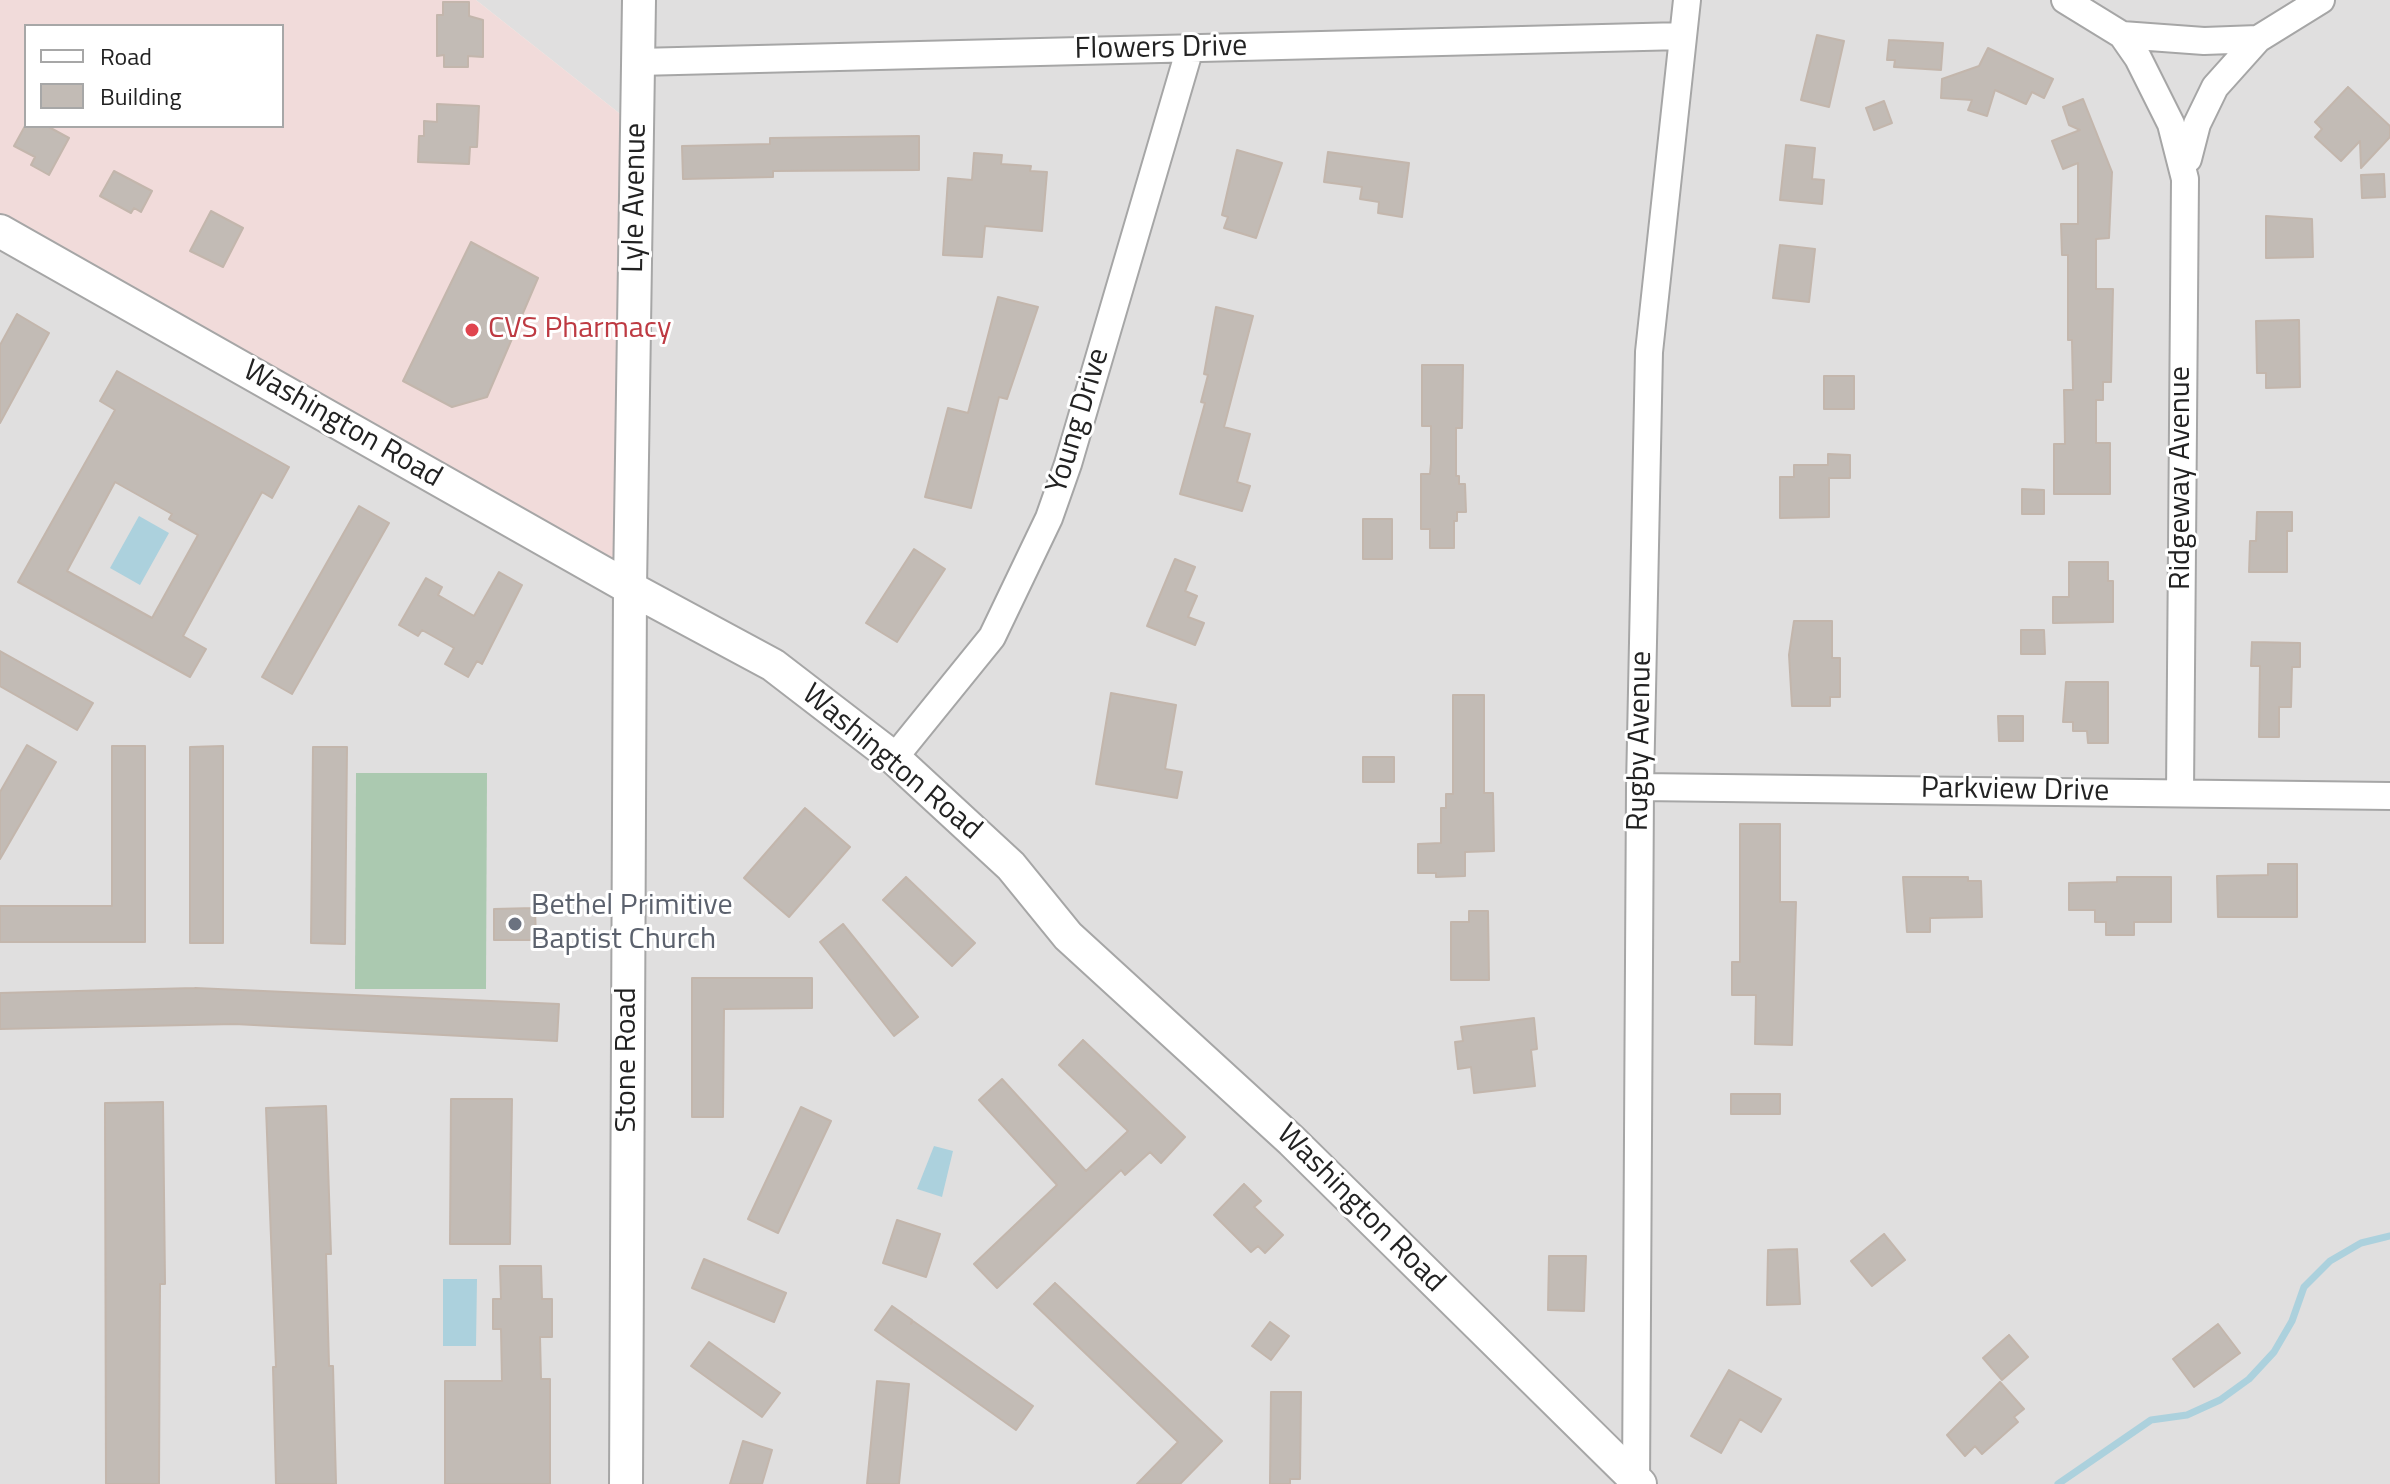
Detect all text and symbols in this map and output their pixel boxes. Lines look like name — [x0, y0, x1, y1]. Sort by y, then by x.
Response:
legend — [24, 24, 284, 128]
street label: Flowers Drive — [1074, 29, 1248, 69]
text: Road — [100, 38, 152, 74]
text: Building — [100, 78, 182, 114]
street label: Lyle Avenue — [617, 123, 655, 273]
place label: CVS Pharmacy — [488, 312, 671, 348]
marker: CVS Pharmacy — [463, 321, 481, 339]
street label: Young Drive — [1040, 344, 1118, 498]
street label: Washington Road — [236, 354, 448, 496]
street label: Ridgeway Avenue — [2164, 366, 2200, 590]
street label: Rugby Avenue — [1621, 651, 1661, 831]
street label: Washington Road — [794, 677, 988, 849]
street label: Parkview Drive — [1920, 771, 2110, 811]
place label: Bethel Primitive Baptist Church — [531, 889, 733, 960]
marker: Bethel Primitive Baptist Church — [506, 915, 524, 933]
street label: Stone Road — [610, 987, 646, 1133]
street label: Washington Road — [1268, 1117, 1452, 1301]

